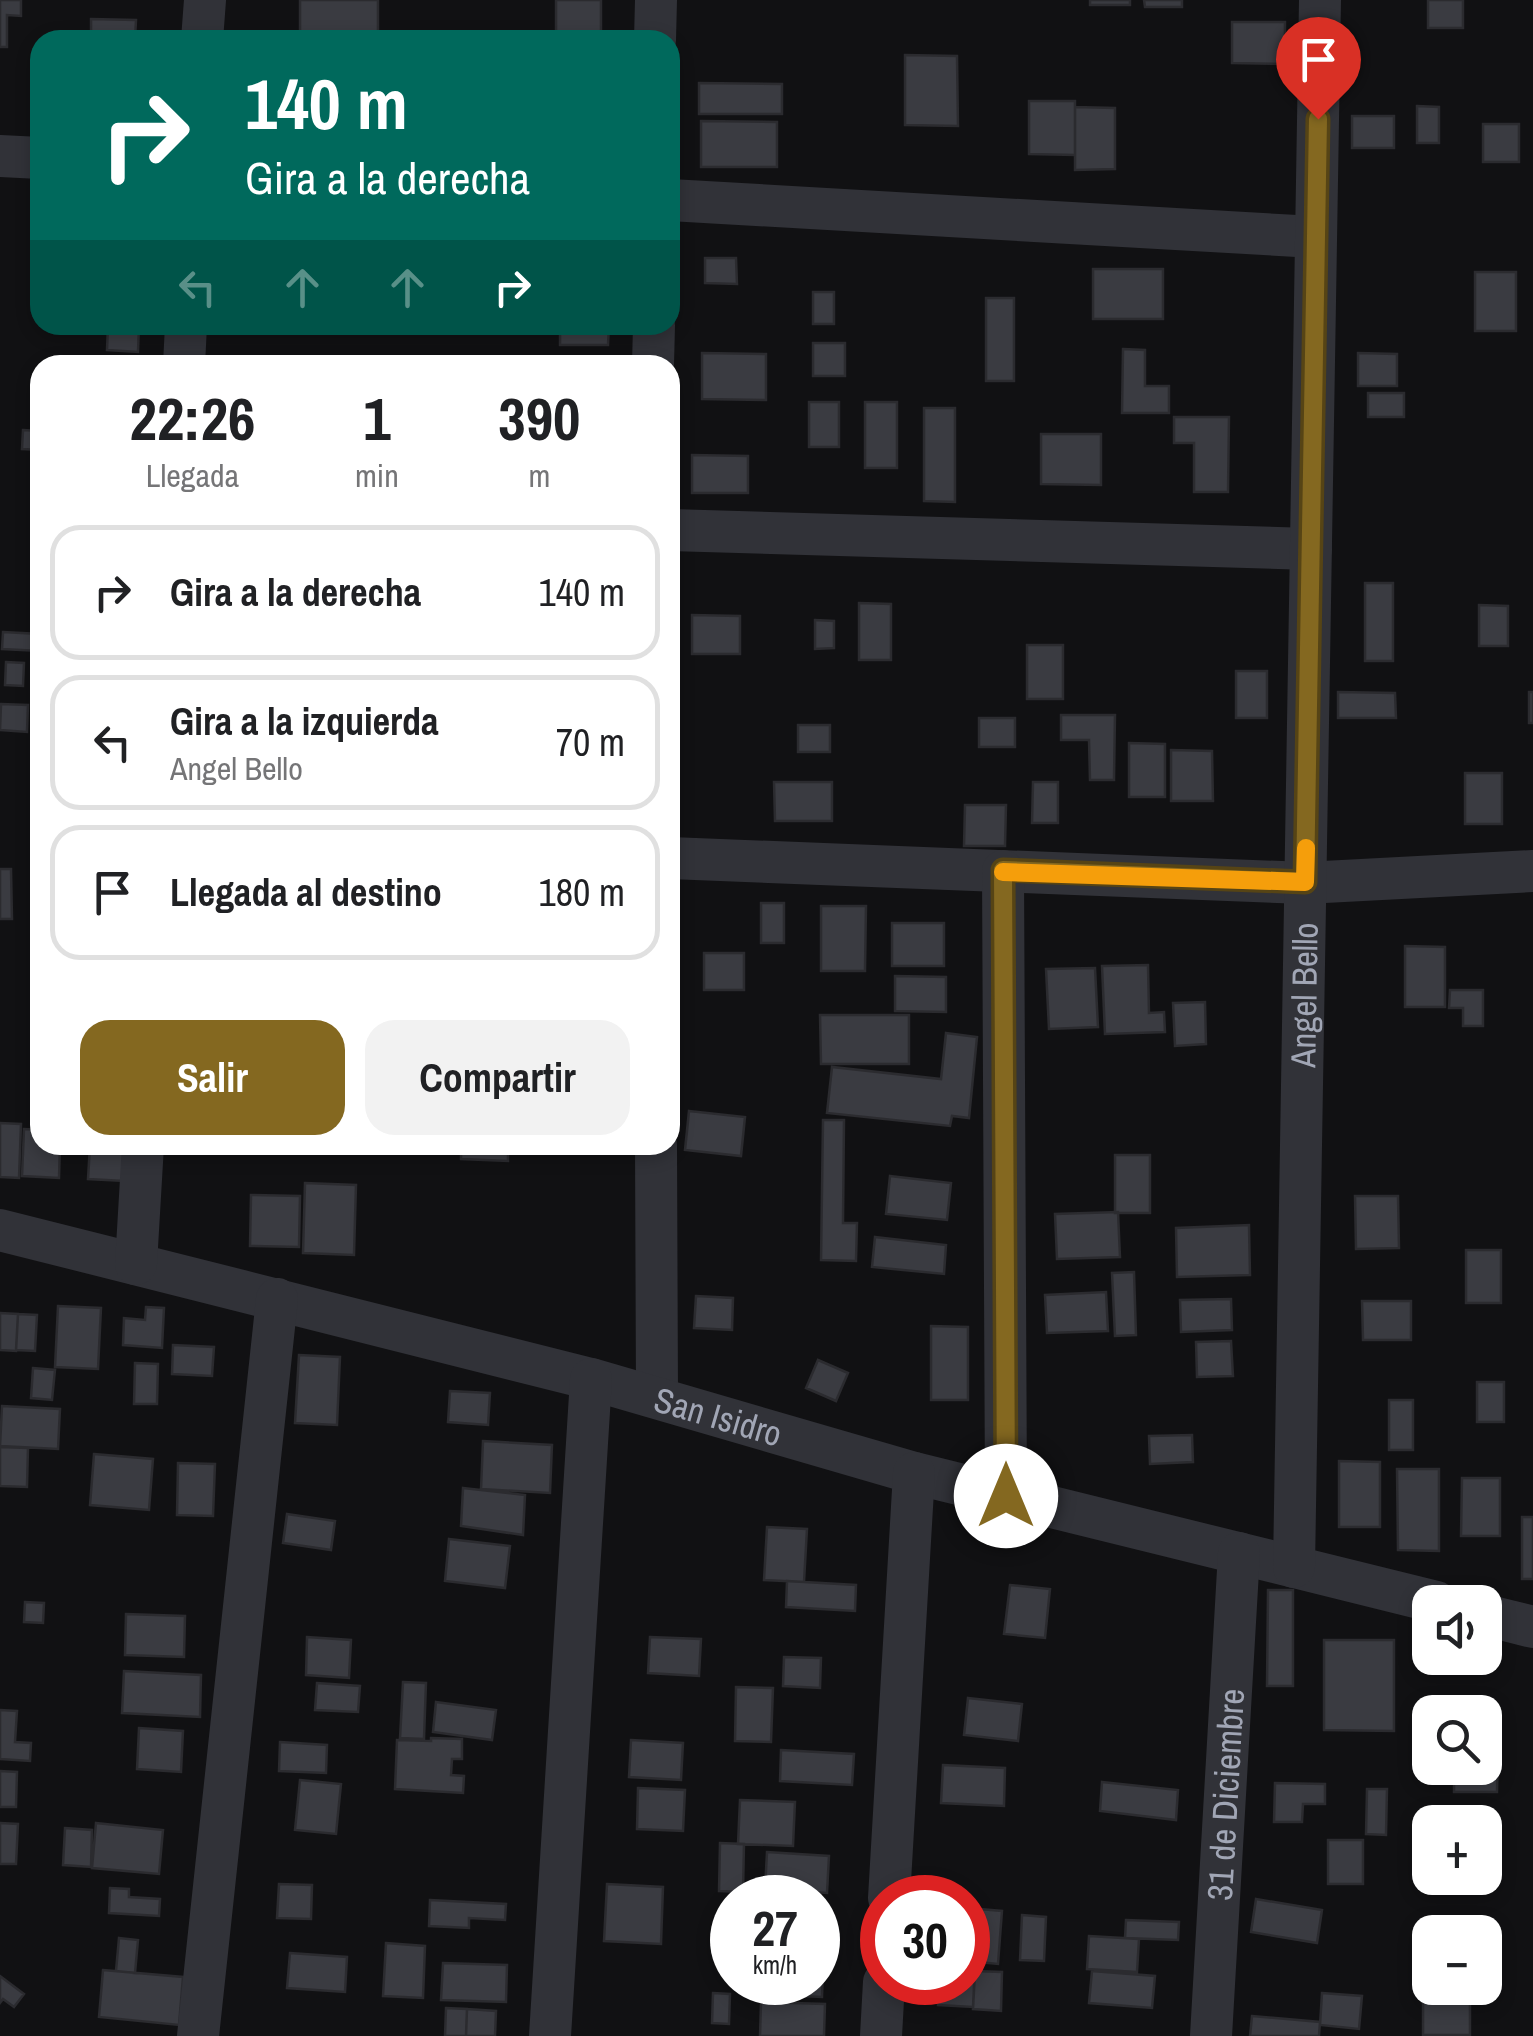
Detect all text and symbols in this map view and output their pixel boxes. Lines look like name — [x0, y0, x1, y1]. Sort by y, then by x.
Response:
pin — [1276, 17, 1361, 120]
icon: arrive — [1291, 32, 1346, 87]
text: 140 m — [245, 57, 408, 151]
icon: right — [80, 70, 210, 200]
text: Gira a la derecha — [245, 147, 530, 208]
icon: left — [170, 260, 225, 315]
icon: ahead — [275, 260, 330, 315]
icon: ahead — [380, 260, 435, 315]
icon: right — [485, 260, 540, 315]
text: 22:26 — [130, 378, 255, 459]
text: 1 — [363, 378, 391, 459]
text: 390 — [498, 378, 580, 459]
text: Llegada — [146, 454, 239, 497]
text: min — [355, 454, 399, 497]
text: m — [528, 454, 550, 497]
icon: right — [85, 565, 140, 620]
text: Gira a la derecha — [170, 567, 421, 618]
text: 140 m — [538, 567, 625, 618]
text: Gira a la izquierda — [170, 696, 438, 747]
icon: left — [85, 715, 140, 770]
text: 70 m — [556, 717, 625, 768]
text: Angel Bello — [170, 747, 303, 790]
icon: arrive — [85, 865, 140, 920]
text: Llegada al destino — [170, 867, 442, 918]
text: 180 m — [538, 867, 625, 918]
street label: Angel Bello — [1279, 922, 1328, 1069]
button: Salir — [80, 1020, 345, 1135]
button: Compartir — [365, 1020, 630, 1135]
street label: San Isidro — [649, 1375, 788, 1457]
position arrow — [954, 1444, 1058, 1548]
map controls — [1412, 1585, 1502, 2005]
button: sound — [1412, 1585, 1502, 1675]
street label: 31 de Diciembre — [1195, 1687, 1255, 1902]
button: search — [1412, 1695, 1502, 1785]
button: + — [1412, 1805, 1502, 1895]
speed limit sign: 30 — [860, 1875, 990, 2005]
text: 27 — [752, 1894, 798, 1962]
button: − — [1412, 1915, 1502, 2005]
text: km/h — [753, 1948, 797, 1982]

